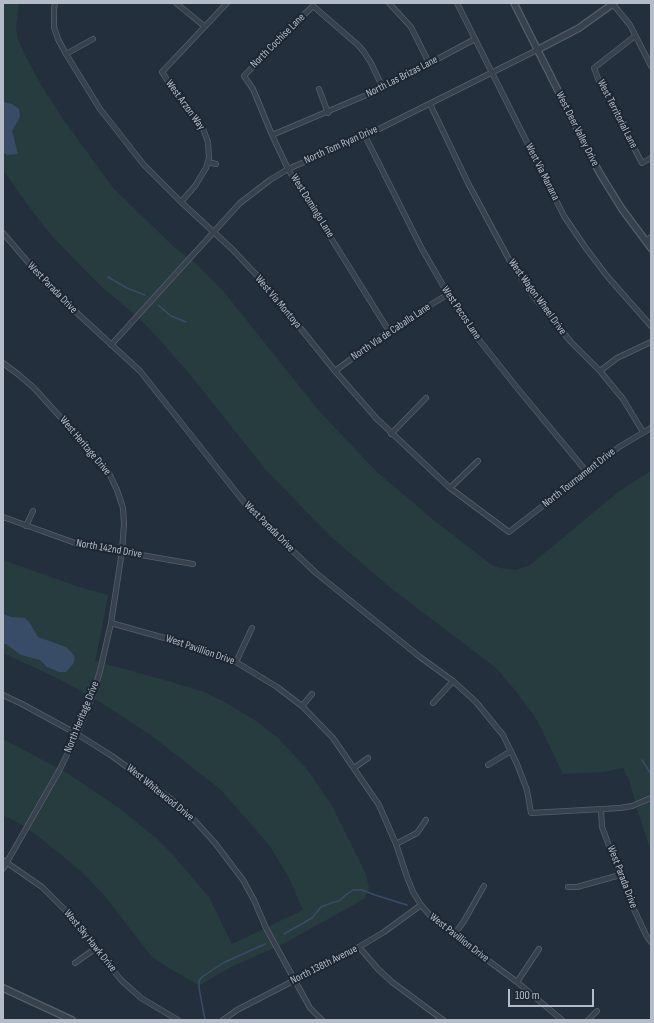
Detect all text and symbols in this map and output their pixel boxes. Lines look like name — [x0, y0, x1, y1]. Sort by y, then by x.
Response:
street label: North Cochise Lane — [248, 11, 308, 71]
street label: North Las Brizas Lane — [364, 53, 440, 101]
street label: West Arzon Way — [162, 77, 208, 133]
street label: West Territorial Lane — [594, 77, 640, 151]
street label: West Deer Valley Drive — [552, 89, 602, 169]
street label: North Tom Ryan Drive — [302, 123, 380, 167]
street label: West Via Manana — [522, 141, 562, 203]
street label: West Domingo Lane — [287, 172, 337, 240]
street label: West Wagon Wheel Drive — [505, 256, 569, 338]
street label: West Parada Drive — [24, 260, 80, 316]
street label: West Via Montoya — [252, 273, 304, 331]
street label: West Pecos Lane — [438, 284, 484, 342]
street label: North Via de Caballa Lane — [349, 301, 433, 363]
street label: West Heritage Drive — [57, 414, 113, 478]
street label: North Tournament Drive — [540, 445, 618, 511]
street label: West Parada Drive — [241, 499, 297, 555]
street label: North 142nd Drive — [75, 537, 143, 561]
street label: West Pavillion Drive — [164, 632, 236, 668]
street label: North Heritage Drive — [62, 679, 102, 755]
street label: West Whitewood Drive — [124, 762, 196, 824]
street label: West Parada Drive — [604, 844, 640, 910]
street label: West Sky Hawk Drive — [61, 907, 119, 975]
street label: West Pavillion Drive — [427, 911, 491, 965]
street label: North 138th Avenue — [288, 942, 360, 988]
scale bar — [510, 981, 596, 1007]
text: 100 m — [515, 988, 540, 1003]

